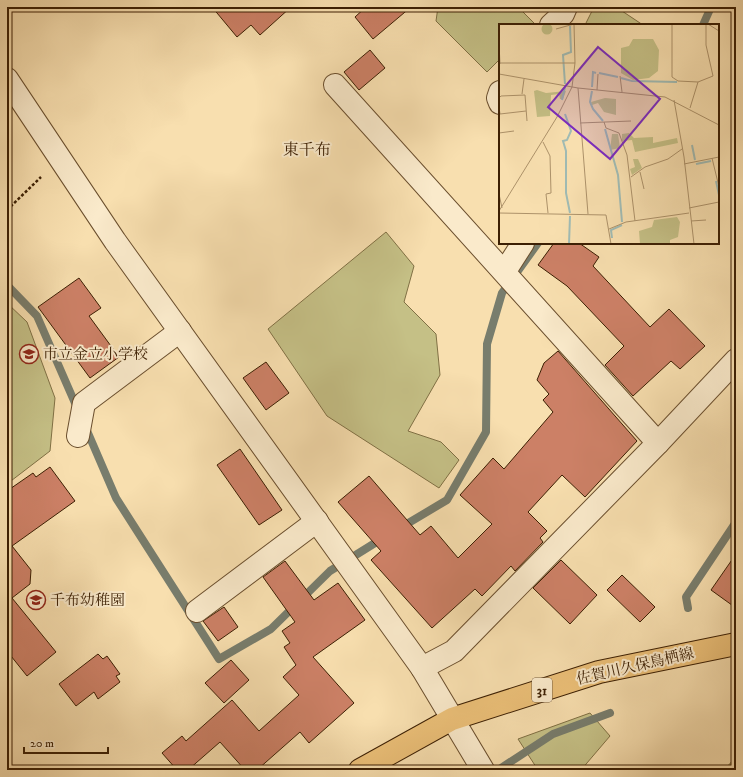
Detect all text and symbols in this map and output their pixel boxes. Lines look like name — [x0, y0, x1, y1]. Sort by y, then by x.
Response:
inset map — [499, 24, 719, 244]
district label: 東千布 — [283, 140, 331, 160]
school or university icon: 市立金立小学校 — [18, 343, 40, 365]
place label: 市立金立小学校 — [43, 345, 148, 364]
school or university icon: 千布幼稚園 — [25, 589, 47, 611]
place label: 千布幼稚園 — [50, 591, 125, 610]
street label: 佐賀川久保鳥栖線 — [575, 644, 696, 689]
road number: 31 — [532, 678, 552, 702]
scale bar — [24, 729, 108, 755]
text: 20 m — [30, 736, 54, 751]

